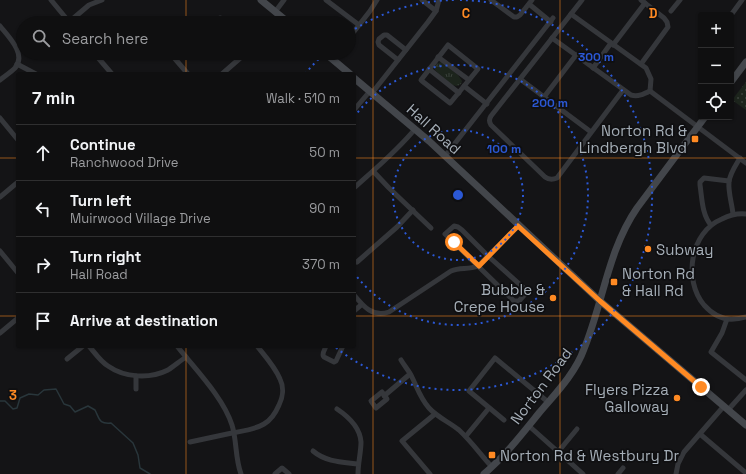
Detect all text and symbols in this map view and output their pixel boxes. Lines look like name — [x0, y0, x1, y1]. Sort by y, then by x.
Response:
text: C — [462, 5, 470, 22]
text: D — [649, 5, 658, 22]
map controls — [698, 12, 734, 120]
button: + — [698, 12, 734, 48]
search box — [16, 16, 356, 60]
icon: search — [30, 27, 52, 49]
text: Search here — [62, 29, 148, 48]
button: − — [698, 48, 734, 84]
text: 300 m — [578, 49, 614, 65]
button: locate — [698, 84, 734, 120]
text: 7 min — [32, 87, 75, 109]
text: Walk · 510 m — [266, 90, 340, 107]
text: 200 m — [532, 95, 568, 111]
street label: Hall Road — [403, 100, 465, 158]
place label: Norton Rd & Lindbergh Blvd — [579, 121, 687, 157]
marker: Norton Rd & Lindbergh Blvd — [690, 134, 700, 144]
text: Continue — [70, 135, 136, 154]
text: 100 m — [487, 141, 521, 157]
icon: ahead — [32, 142, 54, 164]
text: 50 m — [309, 144, 340, 161]
text: Ranchwood Drive — [70, 154, 179, 171]
centre of rings — [451, 188, 465, 202]
text: Turn left — [70, 191, 132, 210]
icon: left — [32, 198, 54, 220]
text: 90 m — [309, 200, 340, 217]
text: Muirwood Village Drive — [70, 210, 211, 227]
route start — [445, 233, 463, 251]
place label: Subway — [656, 240, 713, 259]
marker: Subway — [643, 244, 653, 254]
text: Turn right — [70, 247, 141, 266]
icon: right — [32, 254, 54, 276]
text: 370 m — [302, 256, 340, 273]
place label: Norton Rd & Hall Rd — [622, 264, 695, 300]
text: Hall Road — [70, 266, 128, 283]
marker: Norton Rd & Hall Rd — [609, 277, 619, 287]
place label: Bubble & Crepe House — [454, 280, 545, 316]
marker: Bubble & Crepe House — [548, 293, 558, 303]
icon: arrive — [32, 310, 54, 332]
text: Arrive at destination — [70, 311, 218, 330]
street label: Norton Road — [506, 344, 576, 428]
route end — [692, 378, 710, 396]
place label: Flyers Pizza Galloway — [585, 380, 669, 416]
text: 3 — [9, 387, 17, 404]
marker: Flyers Pizza Galloway — [672, 393, 682, 403]
place label: Norton Rd & Westbury Dr — [500, 446, 680, 465]
marker: Norton Rd & Westbury Dr — [487, 450, 497, 460]

